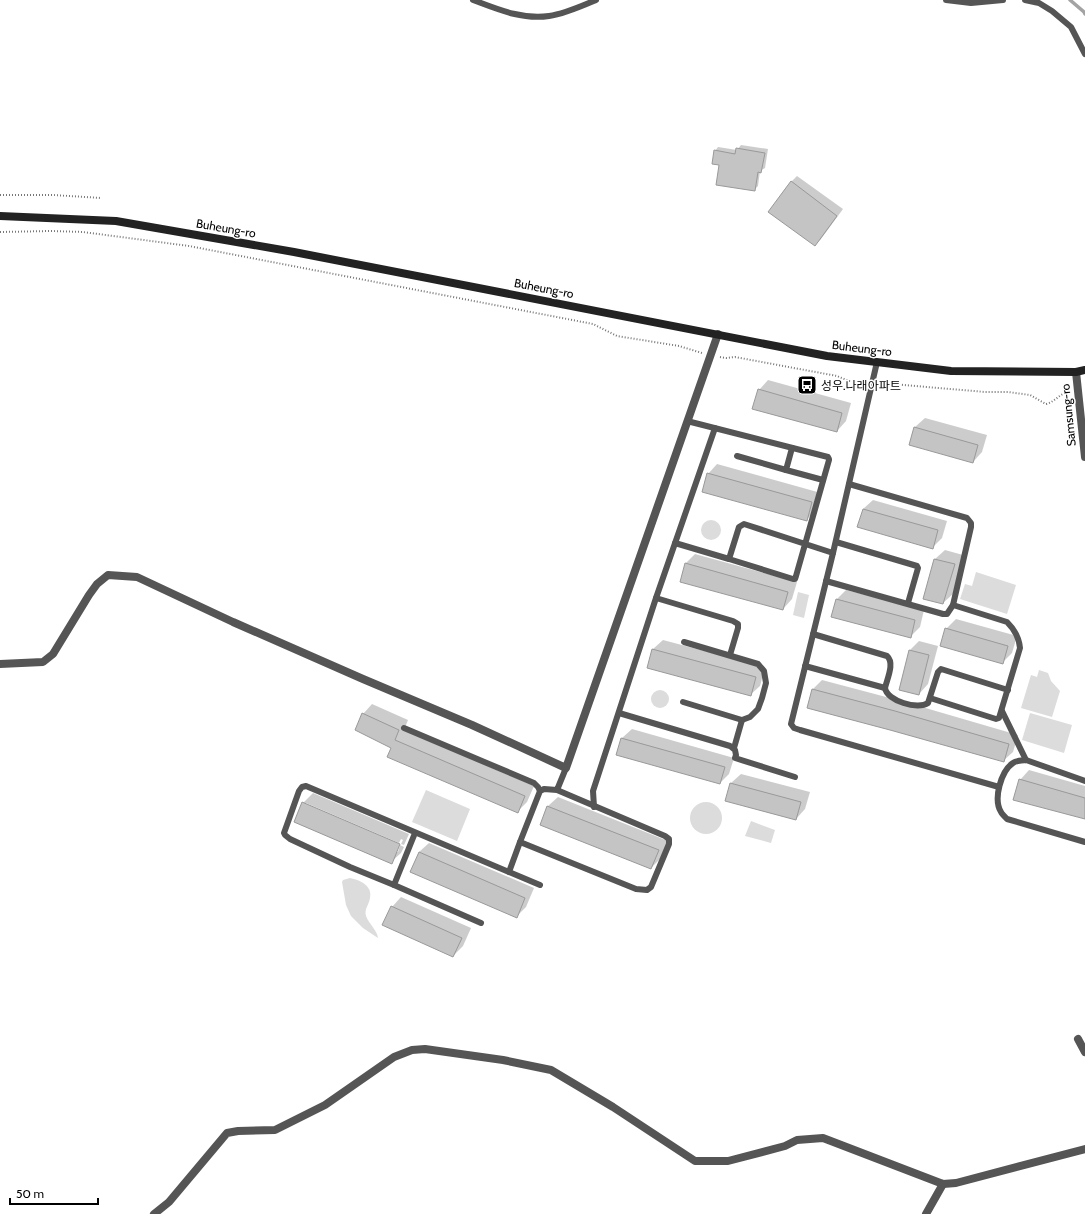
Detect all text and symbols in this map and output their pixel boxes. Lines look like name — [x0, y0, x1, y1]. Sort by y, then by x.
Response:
street label: Buheung-ro — [195, 215, 257, 241]
street label: Buheung-ro — [513, 275, 575, 301]
street label: Buheung-ro — [831, 337, 893, 359]
bus stop icon: 성우.나래아파트 — [796, 374, 818, 396]
place label: 성우.나래아파트 — [821, 378, 901, 393]
street label: Samsung-ro — [1057, 383, 1079, 447]
scale bar — [10, 1180, 98, 1206]
text: 50 m — [16, 1186, 44, 1201]

